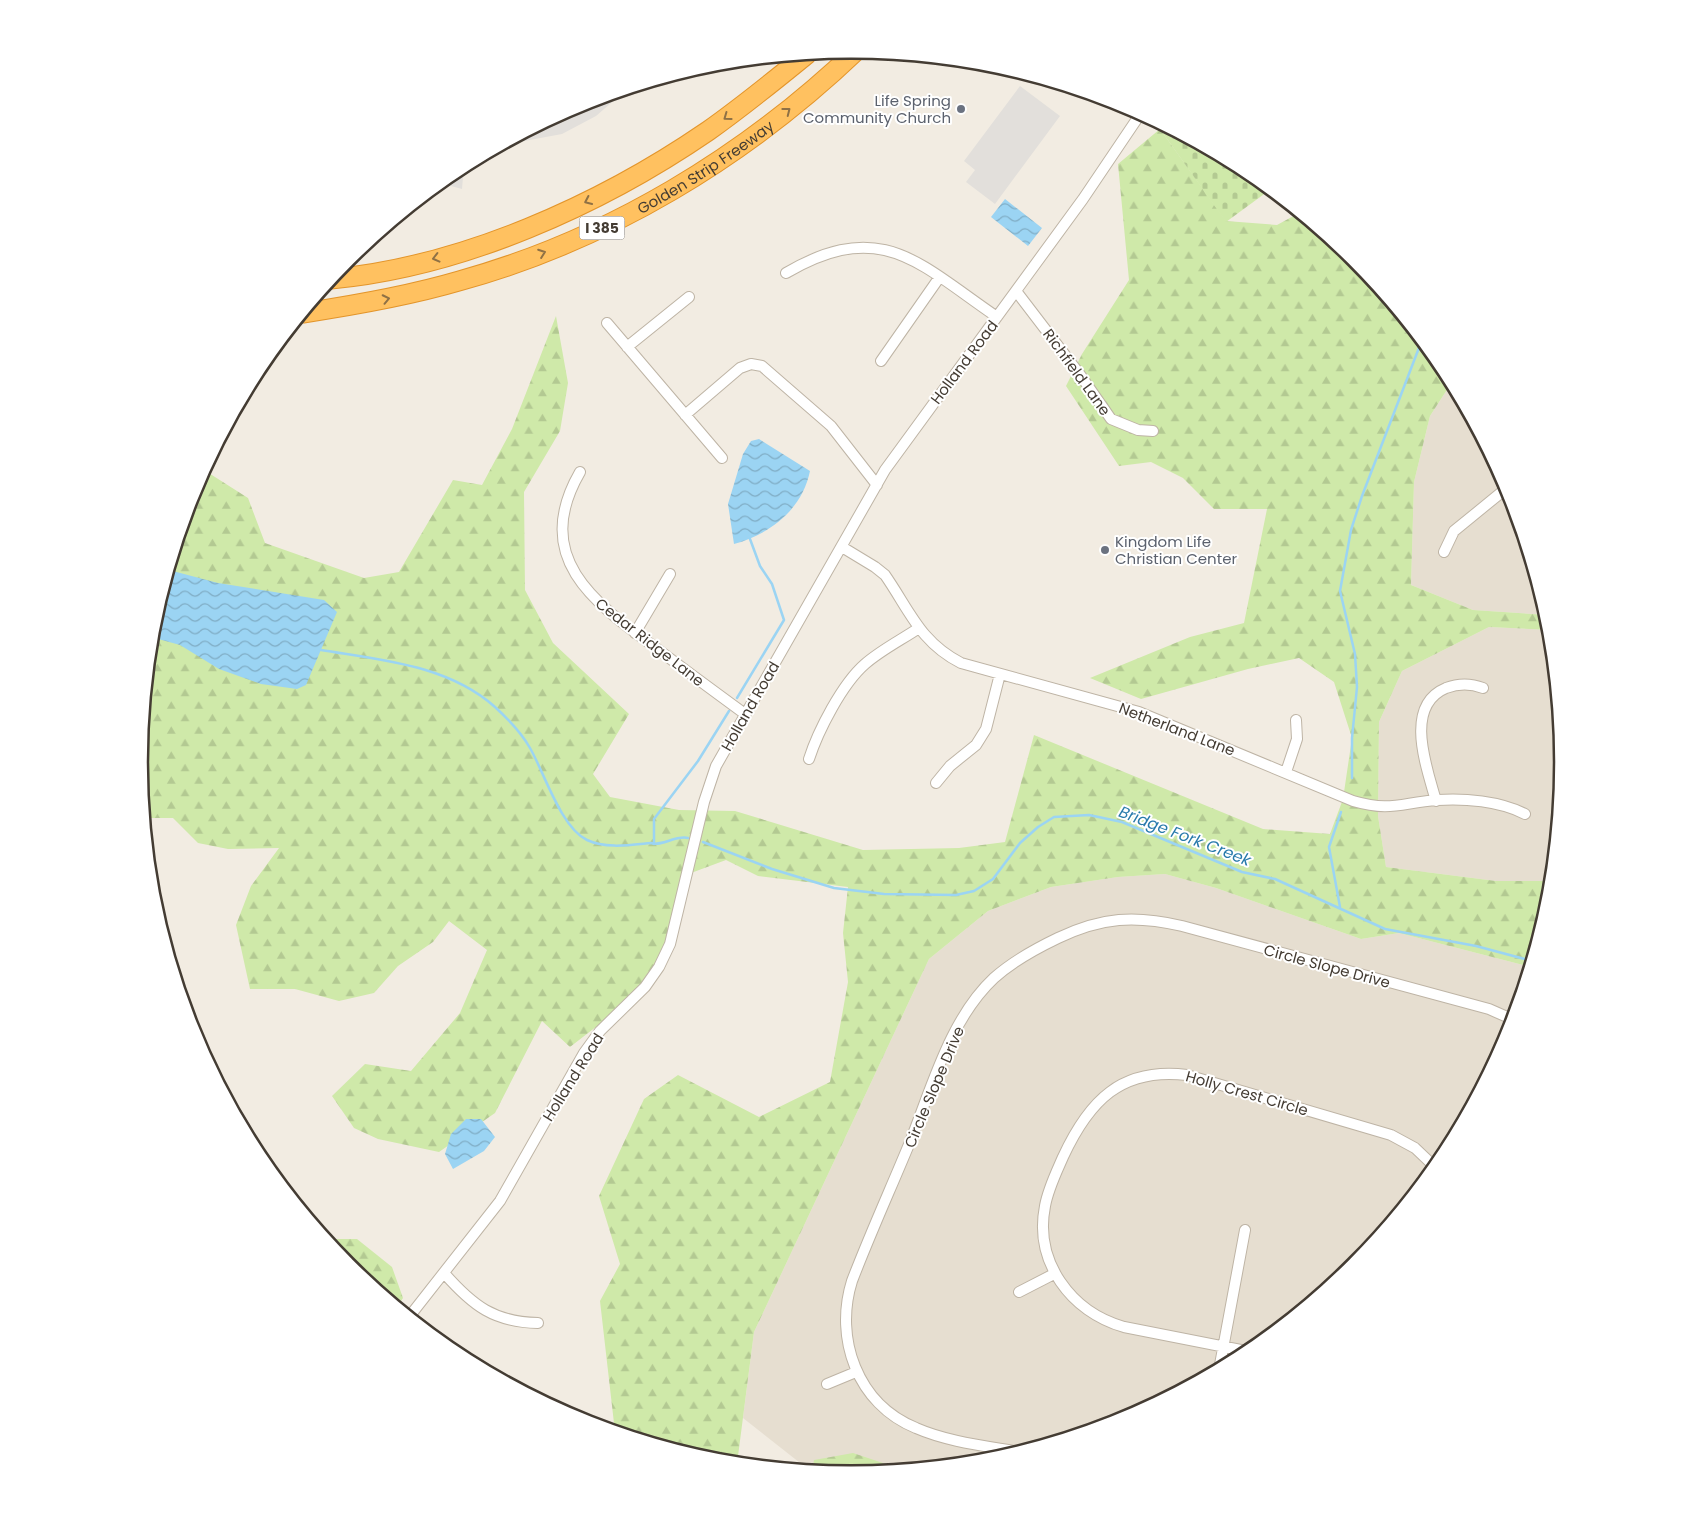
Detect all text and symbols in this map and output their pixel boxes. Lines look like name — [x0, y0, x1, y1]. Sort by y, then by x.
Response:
place label: Life Spring Community Church — [803, 90, 951, 128]
marker: Life Spring Community Church — [955, 103, 967, 115]
one-way arrow — [781, 108, 791, 117]
one-way arrow — [723, 111, 733, 120]
street label: Golden Strip Freeway — [633, 115, 778, 218]
one-way arrow — [584, 195, 593, 205]
road number: I 385 — [580, 217, 624, 240]
one-way arrow — [537, 249, 545, 259]
one-way arrow — [432, 252, 441, 263]
one-way arrow — [381, 294, 390, 305]
street label: Holland Road — [925, 316, 1003, 408]
street label: Richfield Lane — [1038, 324, 1116, 420]
place label: Kingdom Life Christian Center — [1115, 531, 1237, 569]
marker: Kingdom Life Christian Center — [1099, 544, 1111, 556]
street label: Cedar Ridge Lane — [591, 593, 709, 691]
street label: Holland Road — [716, 657, 784, 755]
street label: Netherland Lane — [1116, 697, 1238, 761]
water label: Bridge Fork Creek — [1116, 800, 1255, 872]
street label: Circle Slope Drive — [1261, 939, 1393, 993]
street label: Circle Slope Drive — [899, 1023, 969, 1151]
street label: Holland Road — [538, 1029, 608, 1125]
street label: Holly Crest Circle — [1183, 1065, 1311, 1121]

